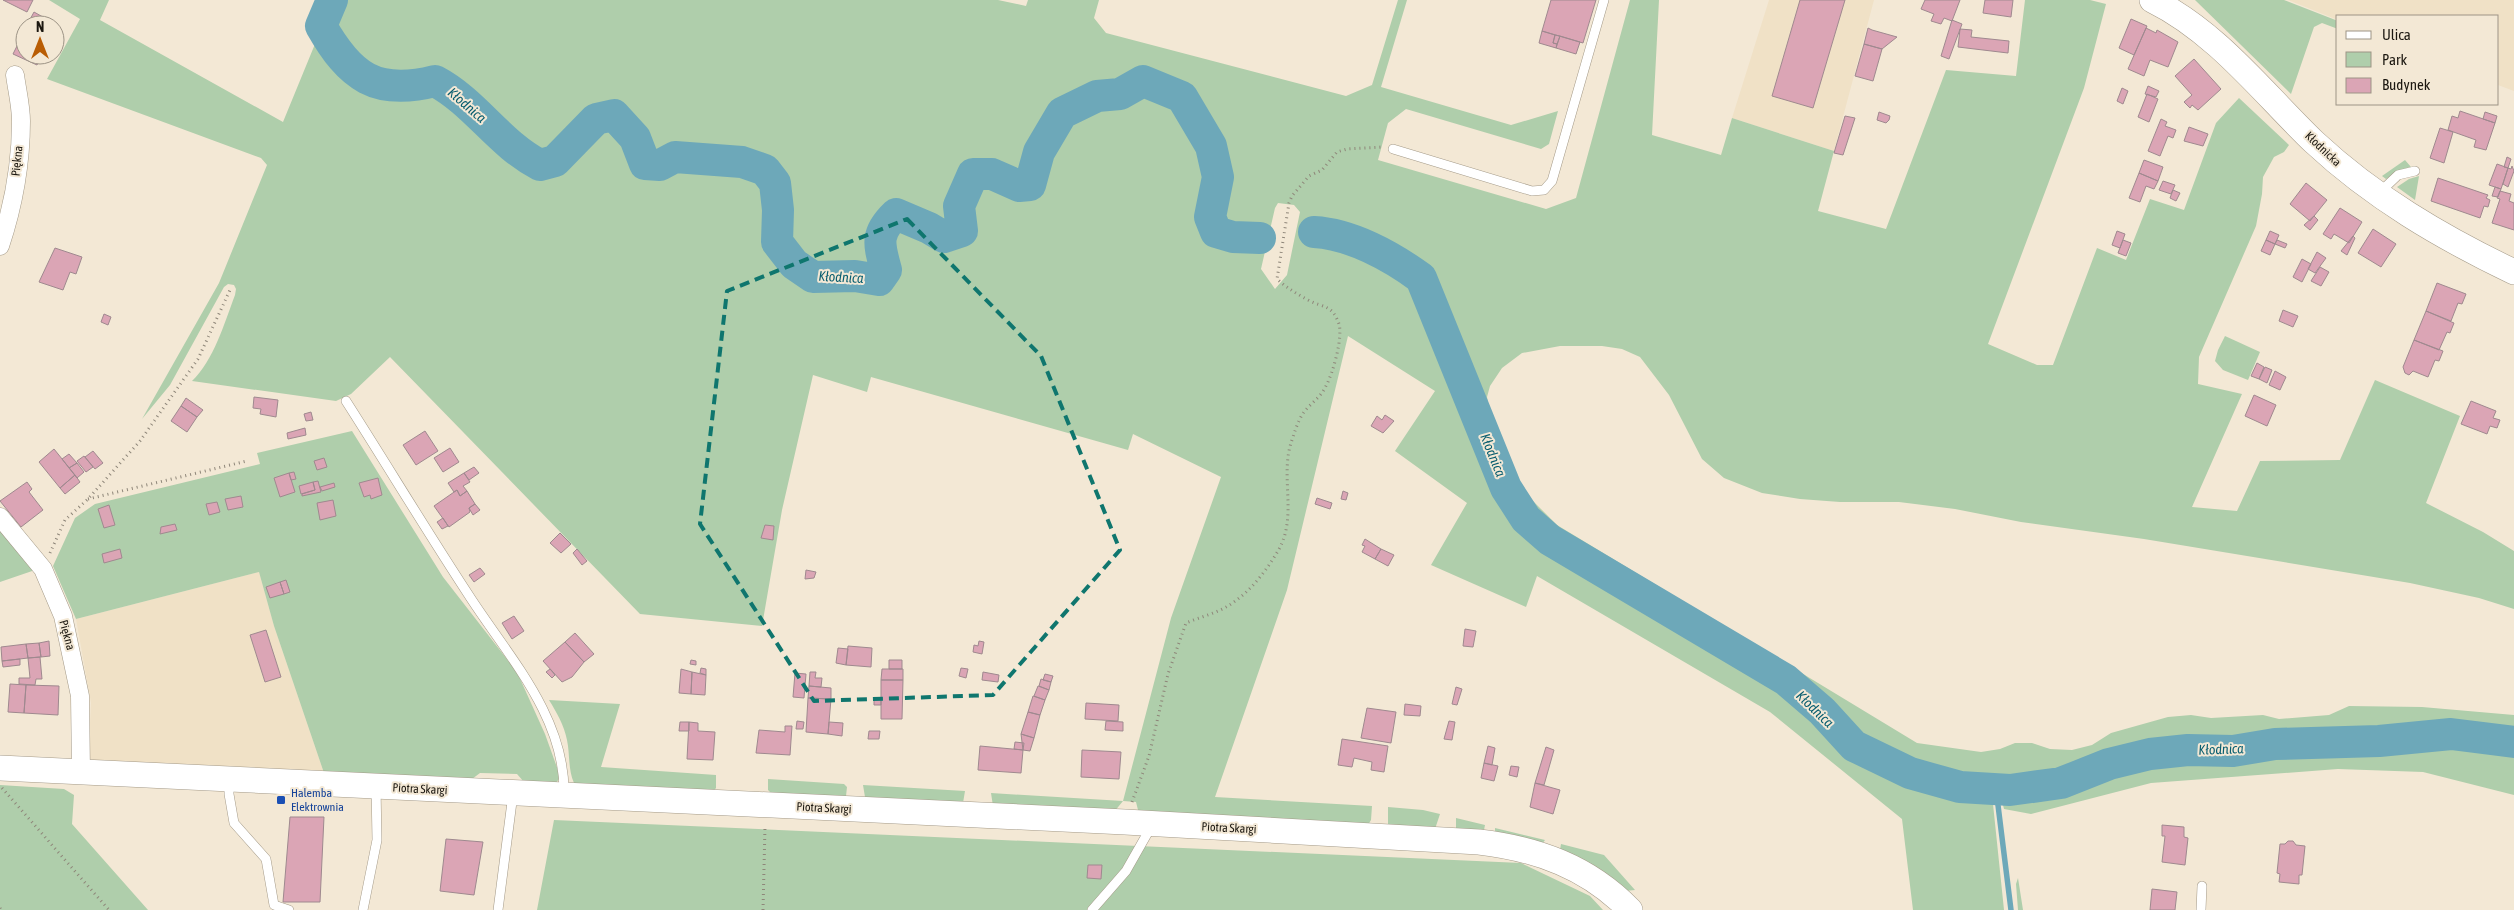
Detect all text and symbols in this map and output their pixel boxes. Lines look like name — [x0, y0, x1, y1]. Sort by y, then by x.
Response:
north arrow — [15, 15, 65, 65]
legend — [2336, 15, 2499, 105]
text: N — [36, 19, 44, 35]
text: Ulica — [2382, 26, 2411, 43]
text: Park — [2382, 51, 2407, 68]
text: Budynek — [2382, 76, 2431, 93]
water label: Kłodnica — [445, 84, 490, 126]
street label: Kłodnicka — [2302, 129, 2344, 169]
street label: Piękna — [8, 145, 26, 177]
water label: Kłodnica — [818, 268, 865, 286]
water label: Kłodnica — [1477, 431, 1509, 479]
street label: Piękna — [56, 618, 78, 652]
water label: Kłodnica — [1793, 688, 1837, 731]
water label: Kłodnica — [2198, 740, 2244, 758]
street label: Piotra Skargi — [392, 781, 448, 797]
place label: Halemba Elektrownia — [291, 786, 344, 814]
marker: Halemba Elektrownia — [275, 794, 287, 806]
street label: Piotra Skargi — [796, 800, 852, 816]
street label: Piotra Skargi — [1201, 820, 1257, 836]

